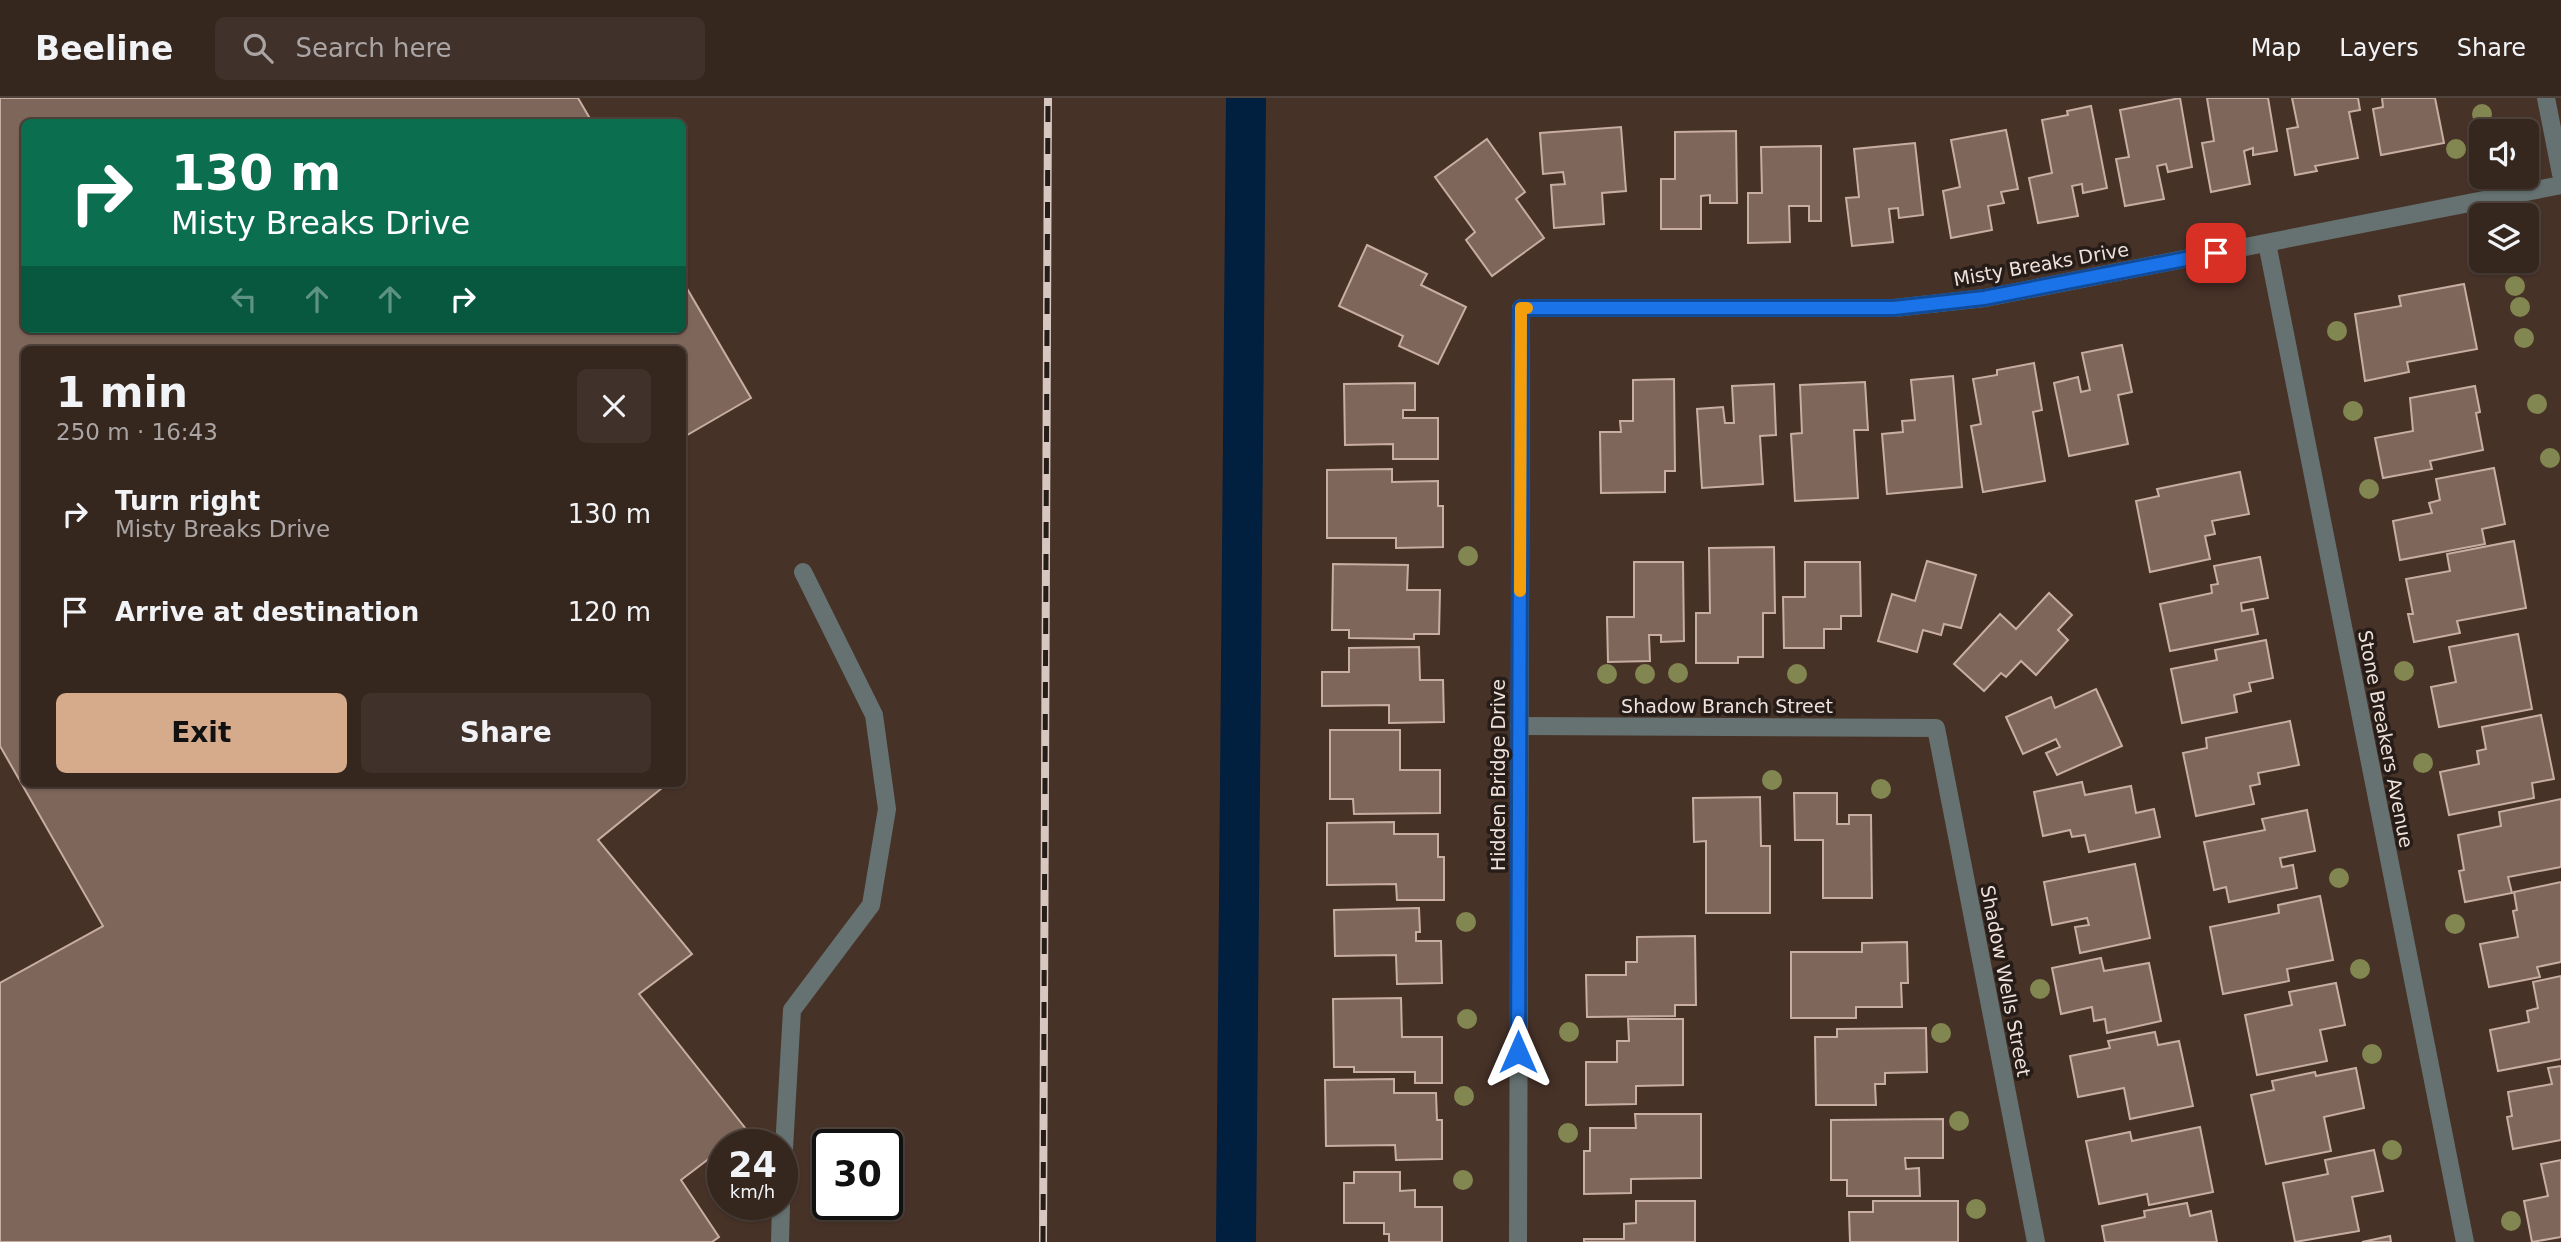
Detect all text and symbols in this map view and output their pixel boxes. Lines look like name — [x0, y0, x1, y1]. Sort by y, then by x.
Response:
search box — [215, 17, 705, 80]
text: Beeline — [35, 29, 173, 68]
icon: search — [239, 29, 277, 67]
text: Search here — [295, 33, 452, 63]
text: Map — [2251, 34, 2301, 62]
text: Layers — [2339, 34, 2419, 62]
text: Share — [2457, 34, 2526, 62]
map controls — [2469, 119, 2539, 273]
button: sound — [2469, 119, 2539, 189]
text: 130 m — [171, 145, 341, 202]
icon: right — [56, 147, 147, 238]
button: layers — [2469, 203, 2539, 273]
text: Misty Breaks Drive — [171, 204, 470, 242]
pin — [2186, 223, 2246, 283]
icon: arrive — [2197, 234, 2235, 272]
street label: Misty Breaks Drive — [1952, 238, 2130, 290]
icon: left — [225, 280, 263, 318]
icon: ahead — [298, 280, 336, 318]
icon: ahead — [371, 280, 409, 318]
icon: right — [444, 280, 482, 318]
text: 1 min — [56, 368, 188, 417]
button: close — [577, 369, 651, 443]
text: 250 m · 16:43 — [56, 419, 218, 445]
text: Turn right — [115, 486, 260, 516]
icon: right — [56, 495, 94, 533]
text: 130 m — [568, 499, 651, 529]
text: Misty Breaks Drive — [115, 516, 330, 542]
icon: arrive — [56, 593, 94, 631]
text: Arrive at destination — [115, 597, 419, 627]
text: 120 m — [568, 597, 651, 627]
street label: Stone Breakers Avenue — [2354, 628, 2418, 850]
street label: Hidden Bridge Drive — [1487, 679, 1509, 871]
button: Exit — [56, 693, 347, 773]
button: Share — [361, 693, 651, 773]
street label: Shadow Branch Street — [1621, 695, 1833, 717]
street label: Shadow Wells Street — [1977, 883, 2035, 1079]
position arrow — [1481, 1015, 1555, 1089]
speed limit sign: 30 — [812, 1129, 903, 1220]
text: 24 — [728, 1145, 777, 1185]
text: km/h — [730, 1181, 775, 1202]

